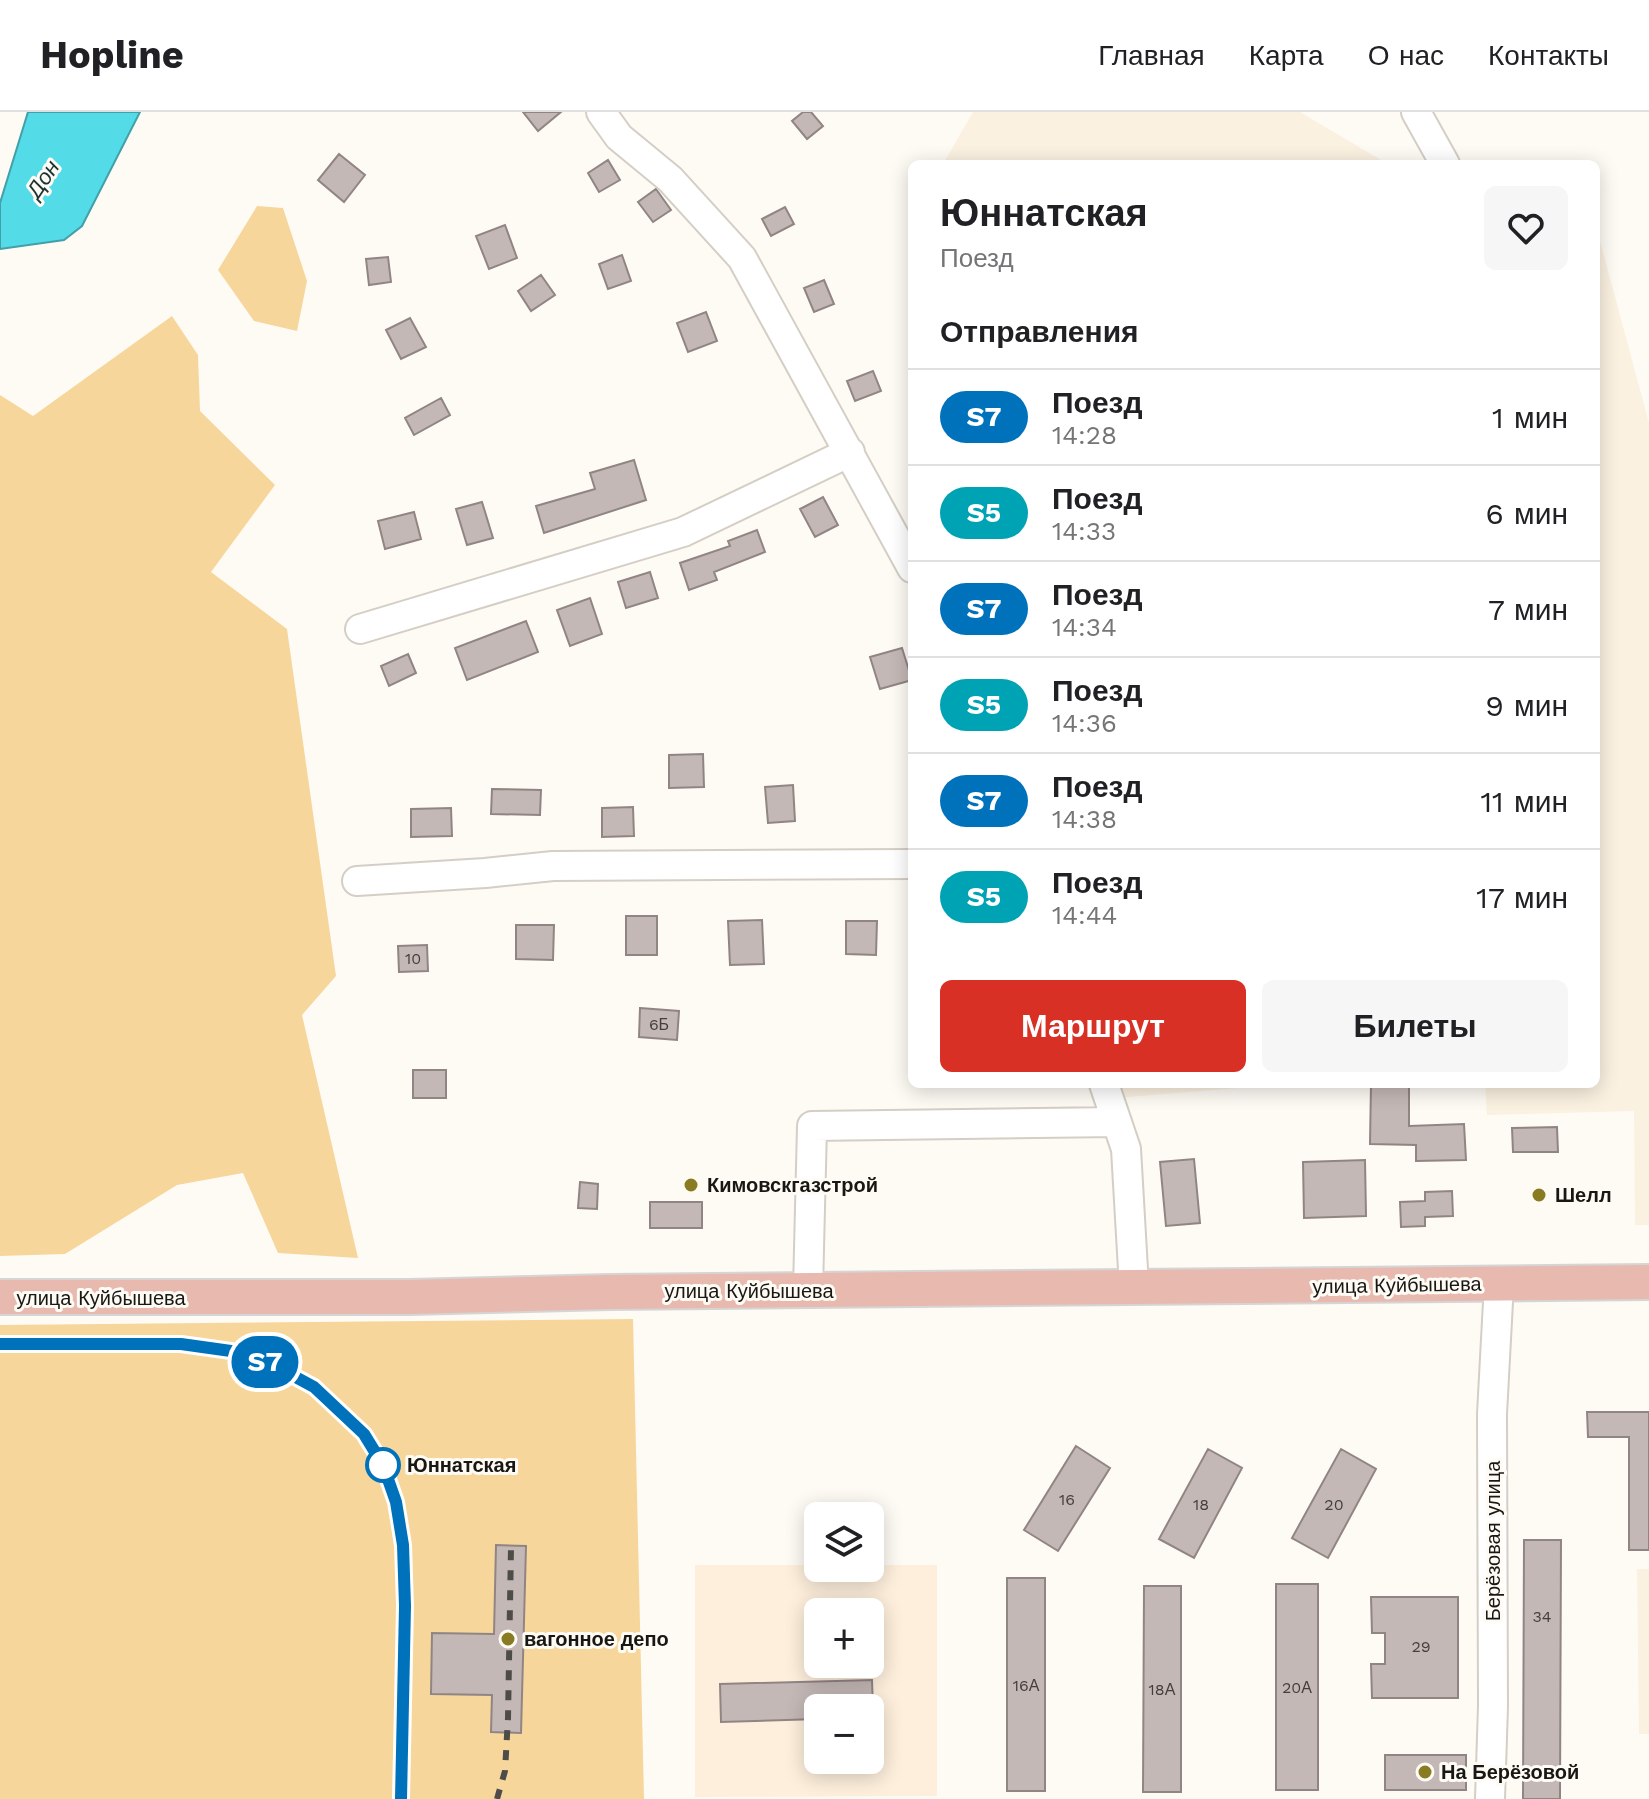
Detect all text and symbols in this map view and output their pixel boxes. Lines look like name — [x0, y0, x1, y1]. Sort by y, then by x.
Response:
text: Hopline — [40, 33, 184, 77]
text: Главная — [1098, 39, 1205, 72]
text: Карта — [1249, 39, 1324, 72]
text: О нас — [1368, 39, 1444, 72]
text: Контакты — [1488, 39, 1609, 72]
water label: Дон — [20, 155, 65, 205]
button: heart — [1484, 186, 1568, 270]
text: Юннатская — [940, 191, 1148, 235]
text: Поезд — [940, 243, 1014, 273]
text: Отправления — [940, 314, 1139, 349]
text: Поезд — [1052, 385, 1143, 420]
text: S7 — [966, 400, 1002, 433]
text: 1 мин — [1492, 400, 1568, 435]
text: 14:28 — [1052, 420, 1117, 450]
text: Поезд — [1052, 481, 1143, 516]
text: S5 — [967, 496, 1001, 529]
text: 6 мин — [1486, 496, 1568, 531]
text: 14:33 — [1052, 516, 1116, 546]
text: Поезд — [1052, 577, 1143, 612]
text: S7 — [966, 592, 1002, 625]
text: 7 мин — [1488, 592, 1568, 627]
text: 14:34 — [1052, 612, 1117, 642]
text: Поезд — [1052, 673, 1143, 708]
text: S5 — [967, 688, 1001, 721]
text: 9 мин — [1485, 688, 1568, 723]
text: 14:36 — [1052, 708, 1117, 738]
text: Поезд — [1052, 769, 1143, 804]
text: S7 — [966, 784, 1002, 817]
text: 11 мин — [1480, 784, 1568, 819]
text: 14:38 — [1052, 804, 1117, 834]
text: Поезд — [1052, 865, 1143, 900]
text: S5 — [967, 880, 1001, 913]
text: 17 мин — [1476, 880, 1568, 915]
text: 14:44 — [1052, 900, 1118, 930]
house number: 10 — [405, 949, 421, 968]
button: Маршрут — [940, 980, 1246, 1072]
button: Билеты — [1262, 980, 1568, 1072]
house number: 6Б — [649, 1015, 669, 1034]
place label: Кимовскгазстрой — [707, 1173, 878, 1197]
marker: Кимовскгазстрой — [682, 1176, 700, 1194]
place label: Шелл — [1555, 1183, 1612, 1207]
marker: Шелл — [1530, 1186, 1548, 1204]
street label: улица Куйбышева — [1312, 1272, 1483, 1298]
street label: улица Куйбышева — [664, 1279, 834, 1303]
street label: улица Куйбышева — [16, 1286, 186, 1310]
line badge: S7 — [229, 1336, 301, 1388]
text: S7 — [247, 1345, 283, 1378]
marker: Юннатская — [366, 1448, 400, 1482]
place label: Юннатская — [407, 1453, 516, 1477]
street label: Берёзовая улица — [1481, 1460, 1505, 1621]
house number: 16 — [1059, 1490, 1075, 1509]
house number: 18 — [1193, 1495, 1209, 1514]
house number: 20 — [1324, 1495, 1344, 1514]
map controls — [804, 1502, 884, 1774]
button: layers — [804, 1502, 884, 1582]
button: + — [804, 1598, 884, 1678]
house number: 34 — [1532, 1607, 1552, 1626]
place label: вагонное депо — [524, 1627, 669, 1651]
marker: вагонное депо — [499, 1630, 517, 1648]
house number: 29 — [1411, 1637, 1431, 1656]
house number: 16А — [1013, 1676, 1040, 1695]
house number: 20А — [1282, 1678, 1312, 1697]
house number: 18А — [1149, 1680, 1176, 1699]
button: − — [804, 1694, 884, 1774]
place label: На Берёзовой — [1441, 1760, 1579, 1784]
marker: На Берёзовой — [1416, 1763, 1434, 1781]

